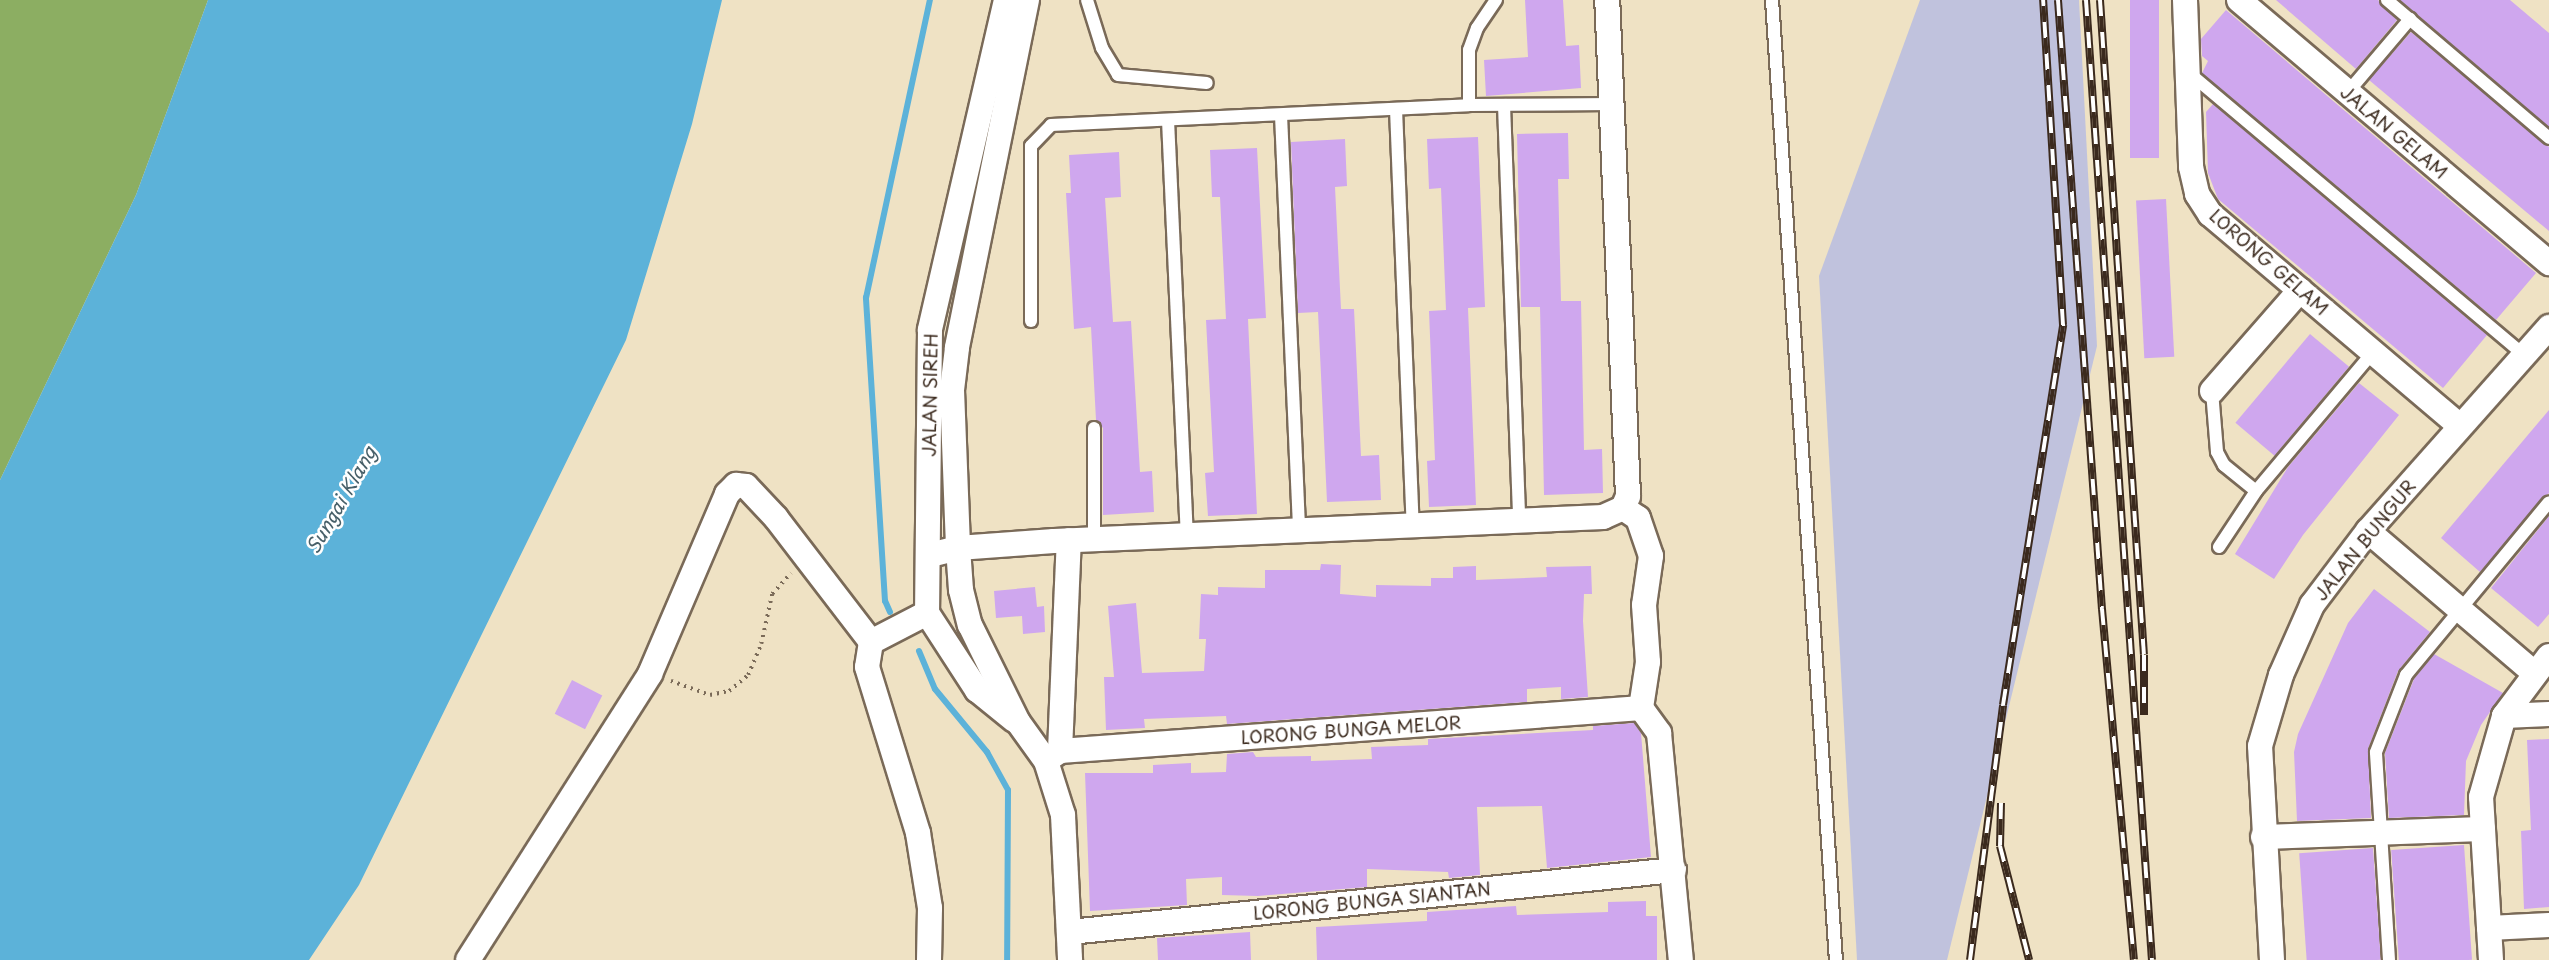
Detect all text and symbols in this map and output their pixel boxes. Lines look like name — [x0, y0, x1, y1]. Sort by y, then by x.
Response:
street label: JALAN GELAM — [2336, 81, 2452, 183]
street label: LORONG GELAM — [2205, 204, 2333, 320]
street label: JALAN SIREH — [918, 333, 942, 457]
water label: Sungai Klang — [301, 442, 381, 558]
street label: JALAN BUNGUR — [2309, 475, 2421, 605]
street label: LORONG BUNGA MELOR — [1238, 711, 1464, 749]
street label: LORONG BUNGA SIANTAN — [1250, 878, 1494, 924]

